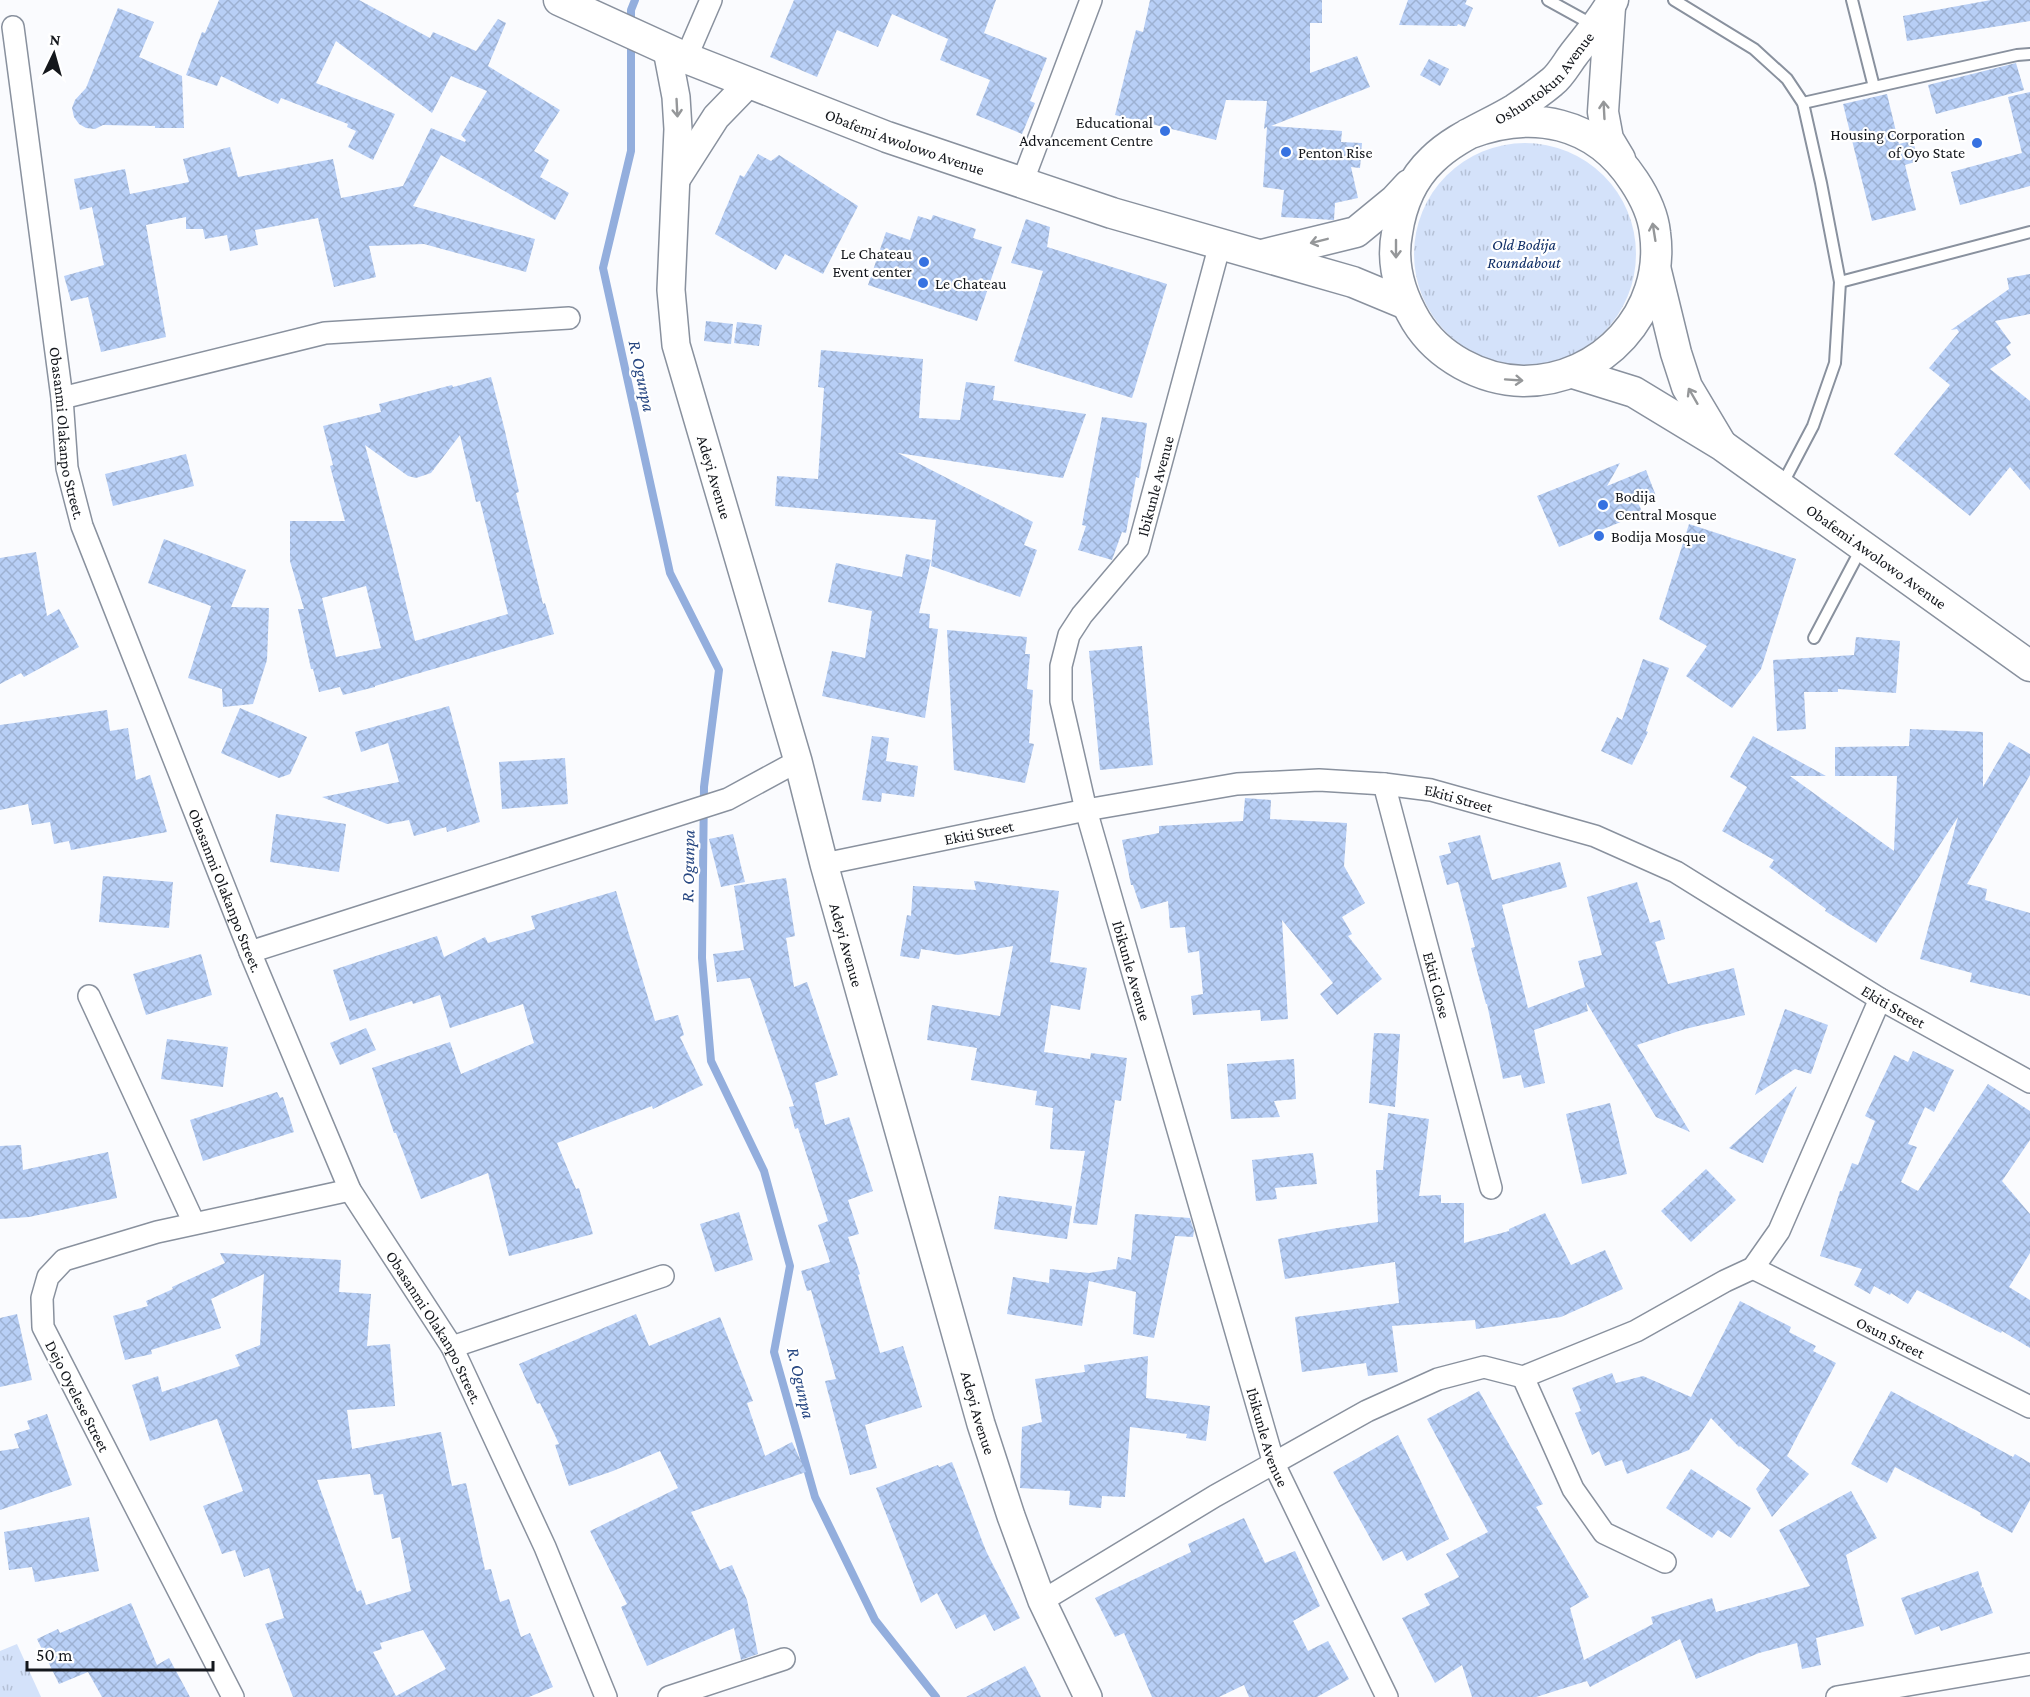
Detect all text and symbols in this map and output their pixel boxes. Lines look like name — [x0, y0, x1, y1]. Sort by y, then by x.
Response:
north arrow — [24, 24, 84, 84]
street label: Oshuntokun Avenue — [1491, 28, 1597, 128]
text: N — [49, 31, 62, 49]
one-way arrow — [671, 97, 682, 117]
one-way arrow — [1599, 101, 1610, 121]
street label: Obafemi Awolowo Avenue — [823, 106, 987, 178]
place label: Educational Advancement Centre — [1019, 114, 1153, 149]
marker: Educational Advancement Centre — [1158, 124, 1172, 138]
place label: Housing Corporation of Oyo State — [1830, 126, 1965, 162]
marker: Housing Corporation of Oyo State — [1970, 136, 1984, 150]
place label: Penton Rise — [1298, 144, 1372, 161]
marker: Penton Rise — [1279, 145, 1293, 159]
one-way arrow — [1648, 222, 1659, 242]
one-way arrow — [1310, 236, 1329, 248]
park label: Old Bodija Roundabout — [1487, 236, 1561, 271]
one-way arrow — [1390, 238, 1402, 258]
place label: Le Chateau Event center — [832, 245, 913, 280]
marker: Le Chateau Event center — [917, 255, 931, 269]
place label: Le Chateau — [935, 275, 1007, 292]
marker: Le Chateau — [916, 276, 930, 290]
water label: R. Ogunpa — [625, 338, 659, 414]
street label: Obasanmi Olakanpo Street. — [46, 346, 88, 522]
one-way arrow — [1503, 375, 1523, 386]
one-way arrow — [1686, 388, 1698, 405]
street label: Adeyi Avenue — [694, 434, 735, 521]
street label: Ibikunle Avenue — [1134, 434, 1177, 538]
place label: Bodija Central Mosque — [1615, 488, 1716, 524]
marker: Bodija Central Mosque — [1596, 498, 1610, 512]
street label: Obafemi Awolowo Avenue — [1803, 501, 1950, 612]
place label: Bodija Mosque — [1611, 528, 1706, 546]
marker: Bodija Mosque — [1592, 529, 1606, 543]
street label: Ekiti Street — [1423, 781, 1495, 816]
street label: Obasanmi Olakanpo Street. — [185, 806, 266, 975]
street label: Ekiti Street — [943, 817, 1016, 848]
water label: R. Ogunpa — [677, 829, 699, 902]
street label: Adeyi Avenue — [826, 901, 866, 989]
street label: Ibikunle Avenue — [1109, 919, 1154, 1023]
street label: Ekiti Close — [1420, 950, 1454, 1020]
street label: Ekiti Street — [1858, 982, 1929, 1032]
street label: Obasanmi Olakanpo Street. — [383, 1248, 485, 1407]
street label: Osun Street — [1853, 1313, 1928, 1362]
street label: Dejo Oyelese Street — [41, 1338, 113, 1456]
water label: R. Ogunpa — [783, 1345, 819, 1421]
street label: Adeyi Avenue — [958, 1369, 998, 1457]
street label: Ibikunle Avenue — [1243, 1386, 1292, 1490]
scale bar — [27, 1634, 213, 1672]
text: 50 m — [36, 1645, 73, 1665]

